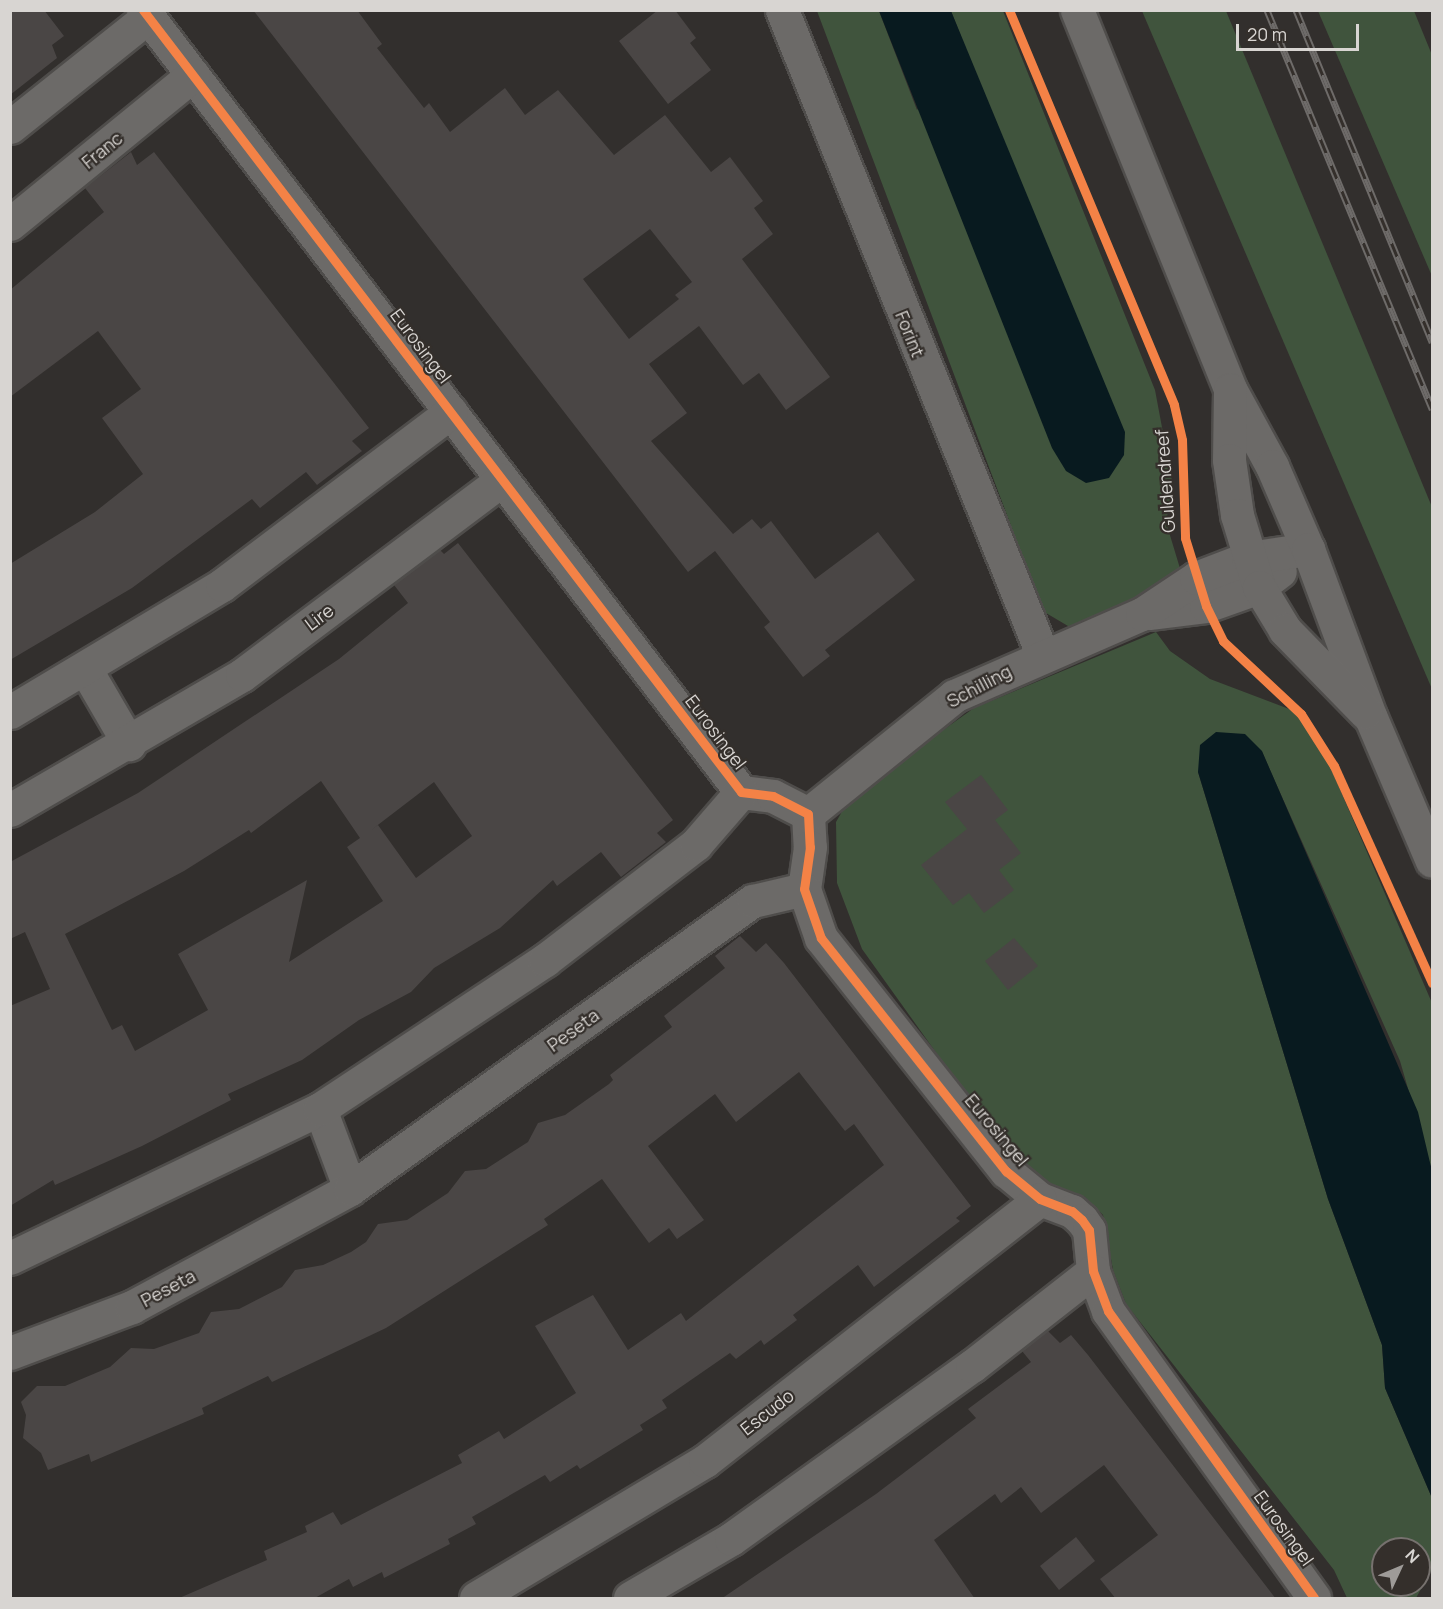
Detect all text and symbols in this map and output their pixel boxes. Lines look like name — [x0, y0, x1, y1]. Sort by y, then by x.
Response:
scale bar — [1239, 12, 1362, 50]
text: 20 m — [1247, 22, 1287, 46]
street label: Franc — [77, 127, 127, 173]
street label: Eurosingel — [386, 305, 456, 387]
street label: Forint — [891, 308, 929, 360]
street label: Guldendreef — [1151, 429, 1179, 533]
street label: Lire — [300, 599, 338, 635]
street label: Schilling — [943, 660, 1015, 712]
street label: Eurosingel — [681, 691, 751, 773]
street label: Peseta — [543, 1004, 603, 1056]
street label: Eurosingel — [961, 1090, 1033, 1170]
street label: Peseta — [137, 1265, 199, 1311]
street label: Escudo — [736, 1385, 798, 1439]
street label: Eurosingel — [1250, 1486, 1318, 1570]
north arrow — [1371, 1537, 1431, 1597]
text: N — [1401, 1544, 1424, 1568]

